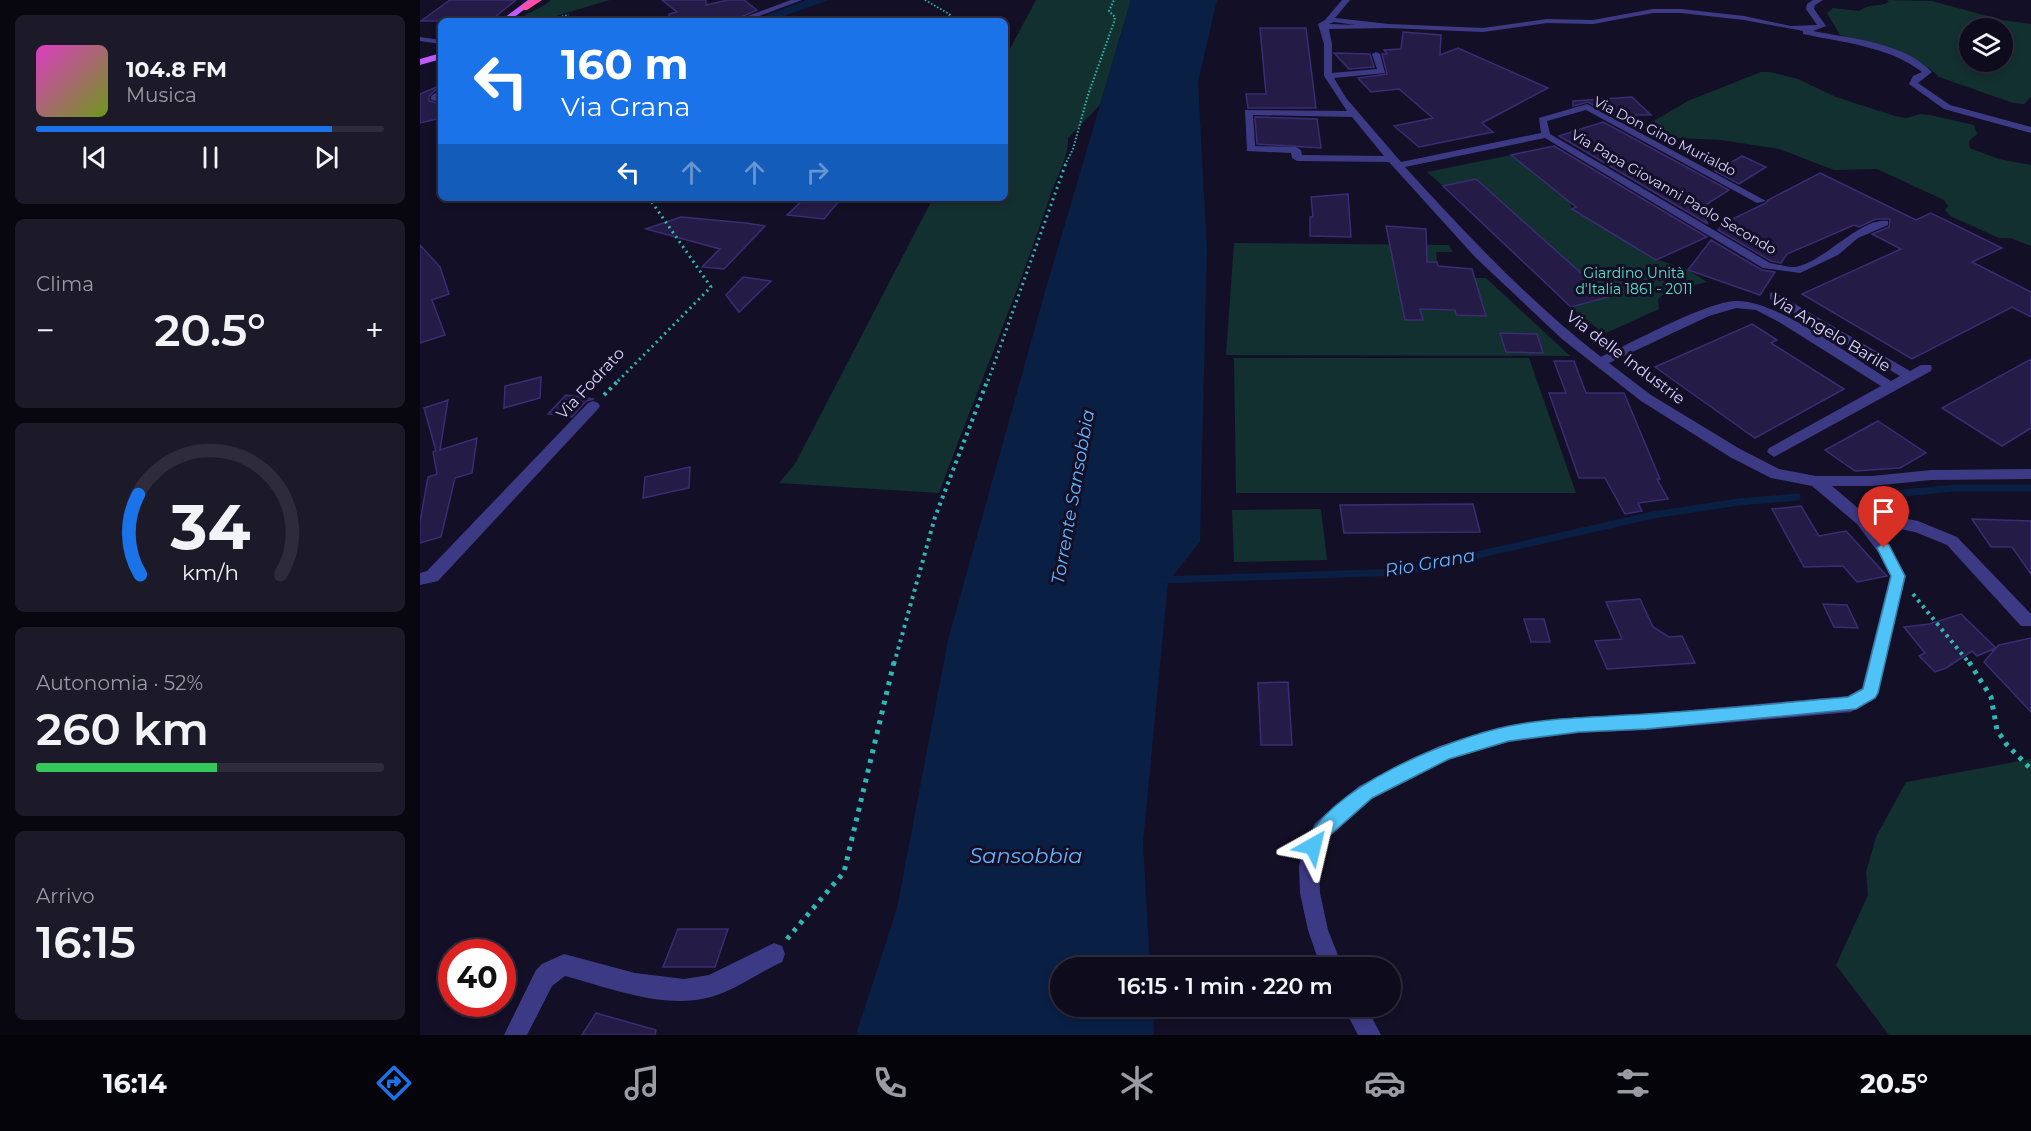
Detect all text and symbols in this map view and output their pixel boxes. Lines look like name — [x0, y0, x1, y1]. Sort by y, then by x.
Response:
map controls — [1959, 18, 2013, 72]
button: layers — [1959, 18, 2013, 72]
text: 160 m — [561, 38, 689, 90]
icon: left — [462, 42, 540, 120]
text: 104.8 FM — [126, 56, 227, 83]
text: Musica — [126, 83, 197, 107]
text: Via Grana — [561, 90, 690, 123]
street label: Via Don Gino Murialdo — [1591, 92, 1739, 180]
street label: Via Papa Giovanni Paolo Secondo — [1568, 126, 1780, 258]
icon: previous — [78, 141, 111, 174]
icon: pause — [194, 141, 227, 174]
icon: next — [310, 141, 343, 174]
icon: left — [612, 156, 645, 189]
icon: ahead — [675, 156, 708, 189]
icon: ahead — [738, 156, 771, 189]
icon: right — [801, 156, 834, 189]
park label: Giardino Unità d'Italia 1861 - 2011 — [1575, 264, 1693, 298]
text: Clima — [36, 272, 94, 296]
street label: Via Angelo Barile — [1767, 289, 1894, 376]
text: 20.5° — [154, 302, 266, 357]
street label: Via delle Industrie — [1563, 307, 1689, 408]
text: − — [36, 310, 55, 350]
text: + — [365, 310, 384, 350]
street label: Via Fodrato — [552, 344, 628, 423]
water label: Torrente Sansobbia — [1047, 408, 1099, 586]
pin — [1858, 486, 1909, 548]
text: 34 — [169, 489, 250, 565]
icon: arrive — [1867, 495, 1900, 528]
water label: Rio Grana — [1383, 544, 1477, 582]
text: km/h — [181, 559, 239, 585]
text: Autonomia · 52% — [36, 671, 203, 695]
text: 260 km — [36, 701, 209, 756]
position arrow — [1281, 814, 1345, 878]
water label: Sansobbia — [969, 843, 1083, 868]
text: Arrivo — [36, 884, 95, 908]
text: 16:15 — [36, 914, 136, 969]
speed limit sign: 40 — [438, 939, 516, 1017]
text: 16:15 · 1 min · 220 m — [1118, 973, 1333, 1000]
icon: directions — [373, 1062, 415, 1104]
icon: music — [621, 1062, 663, 1104]
icon: phone — [869, 1062, 911, 1104]
icon: climate — [1116, 1062, 1158, 1104]
icon: car — [1364, 1062, 1406, 1104]
icon: filters — [1612, 1062, 1654, 1104]
text: 16:14 — [103, 1067, 167, 1100]
text: 20.5° — [1860, 1067, 1928, 1100]

